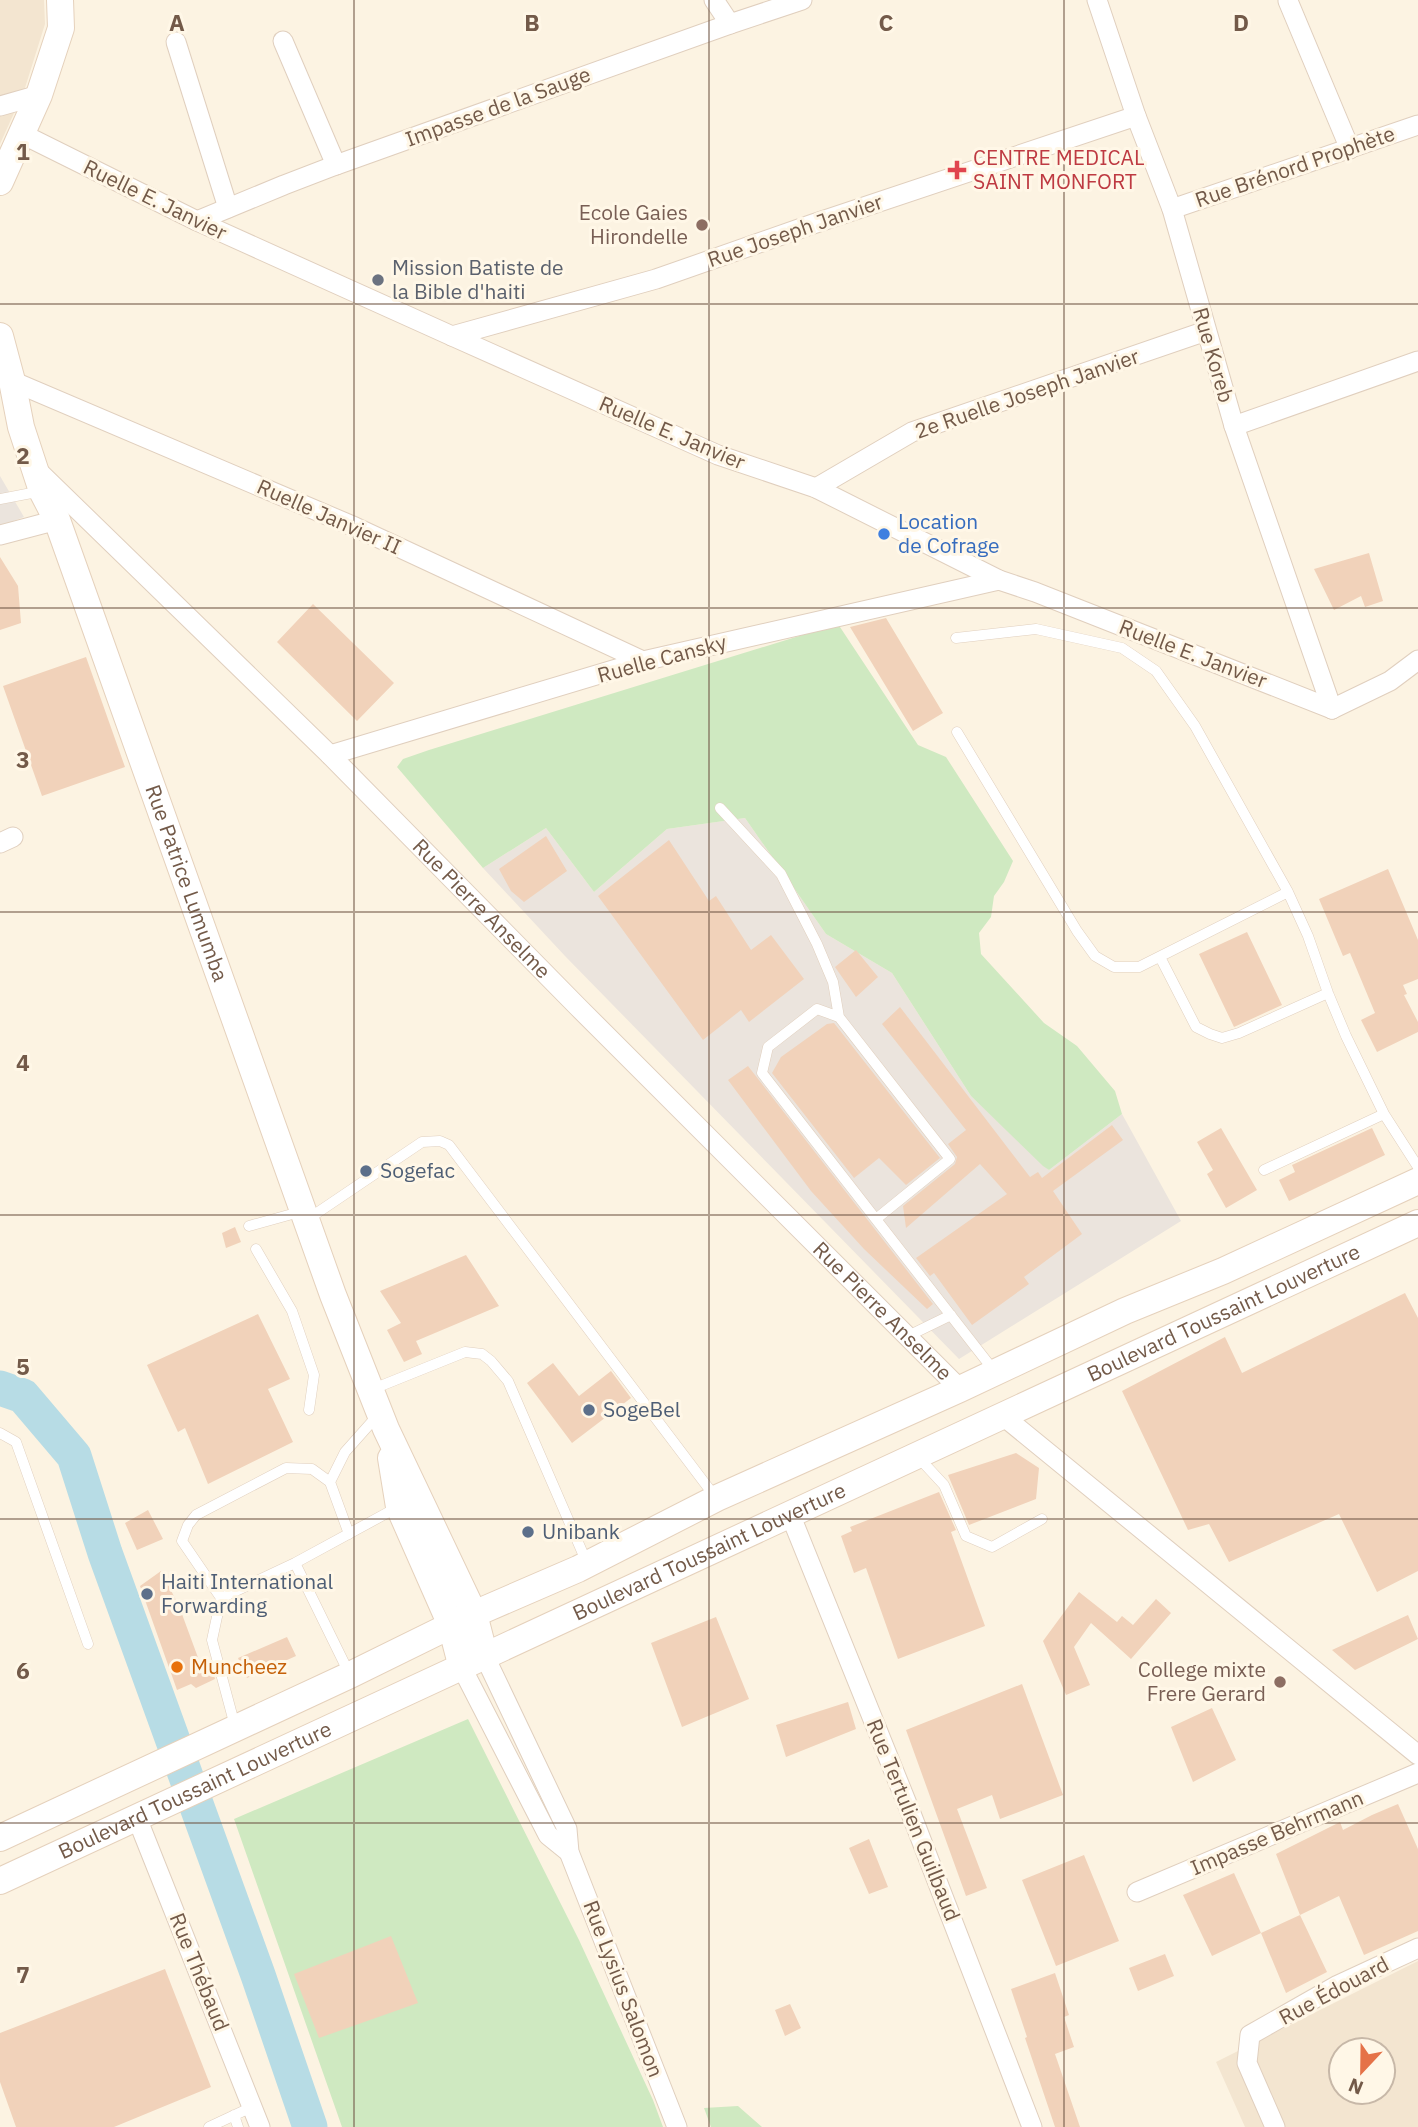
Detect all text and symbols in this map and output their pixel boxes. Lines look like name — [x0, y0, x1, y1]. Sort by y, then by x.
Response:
text: A — [169, 7, 185, 37]
text: B — [524, 7, 540, 37]
text: C — [879, 7, 894, 37]
text: D — [1233, 7, 1249, 37]
street label: Impasse de la Sauge — [401, 60, 594, 153]
street label: Rue Brénord Prophète — [1191, 119, 1398, 213]
text: 1 — [16, 136, 30, 166]
place label: CENTRE MEDICAL SAINT MONFORT — [973, 143, 1145, 195]
street label: Ruelle E. Janvier — [79, 152, 232, 246]
marker: CENTRE MEDICAL SAINT MONFORT — [947, 160, 967, 180]
street label: Rue Joseph Janvier — [703, 187, 886, 273]
place label: Ecole Gaies Hirondelle — [579, 198, 688, 250]
marker: Ecole Gaies Hirondelle — [694, 217, 710, 233]
place label: Mission Batiste de la Bible d'haiti — [392, 253, 564, 305]
marker: Mission Batiste de la Bible d'haiti — [370, 272, 386, 288]
street label: Rue Koreb — [1187, 304, 1241, 406]
street label: 2e Ruelle Joseph Janvier — [911, 341, 1143, 445]
street label: Ruelle E. Janvier — [595, 389, 750, 476]
text: 2 — [16, 440, 30, 470]
street label: Ruelle Janvier II — [253, 472, 406, 560]
place label: Location de Cofrage — [898, 507, 999, 559]
marker: Location de Cofrage — [876, 526, 892, 542]
street label: Ruelle E. Janvier — [1115, 612, 1272, 694]
street label: Ruelle Cansky — [594, 627, 730, 689]
text: 3 — [16, 744, 30, 774]
street label: Rue Patrice Lumumba — [139, 781, 235, 985]
street label: Rue Pierre Anselme — [407, 832, 557, 984]
text: 4 — [16, 1047, 30, 1077]
place label: Sogefac — [380, 1156, 455, 1184]
marker: Sogefac — [358, 1163, 374, 1179]
street label: Rue Pierre Anselme — [807, 1235, 959, 1386]
street label: Boulevard Toussaint Louverture — [1082, 1237, 1364, 1388]
text: 5 — [16, 1351, 30, 1381]
place label: SogeBel — [603, 1395, 681, 1423]
marker: SogeBel — [581, 1402, 597, 1418]
street label: Boulevard Toussaint Louverture — [568, 1476, 850, 1626]
place label: Unibank — [542, 1517, 620, 1545]
marker: Unibank — [520, 1524, 536, 1540]
place label: Haiti International Forwarding — [161, 1567, 333, 1619]
marker: Haiti International Forwarding — [139, 1586, 155, 1602]
place label: Muncheez — [191, 1652, 287, 1680]
text: 6 — [16, 1655, 30, 1685]
place label: College mixte Frere Gerard — [1138, 1655, 1266, 1707]
marker: Muncheez — [169, 1659, 185, 1675]
marker: College mixte Frere Gerard — [1272, 1674, 1288, 1690]
street label: Boulevard Toussaint Louverture — [54, 1714, 336, 1865]
street label: Rue Tertulien Guilbaud — [861, 1714, 967, 1925]
street label: Impasse Behrmann — [1186, 1783, 1367, 1881]
street label: Rue Lysius Salomon — [577, 1896, 671, 2081]
street label: Rue Thébaud — [164, 1909, 236, 2035]
street label: Rue Édouard — [1274, 1949, 1393, 2031]
text: 7 — [16, 1959, 30, 1989]
north arrow — [1327, 2036, 1397, 2106]
text: N — [1345, 2073, 1367, 2100]

